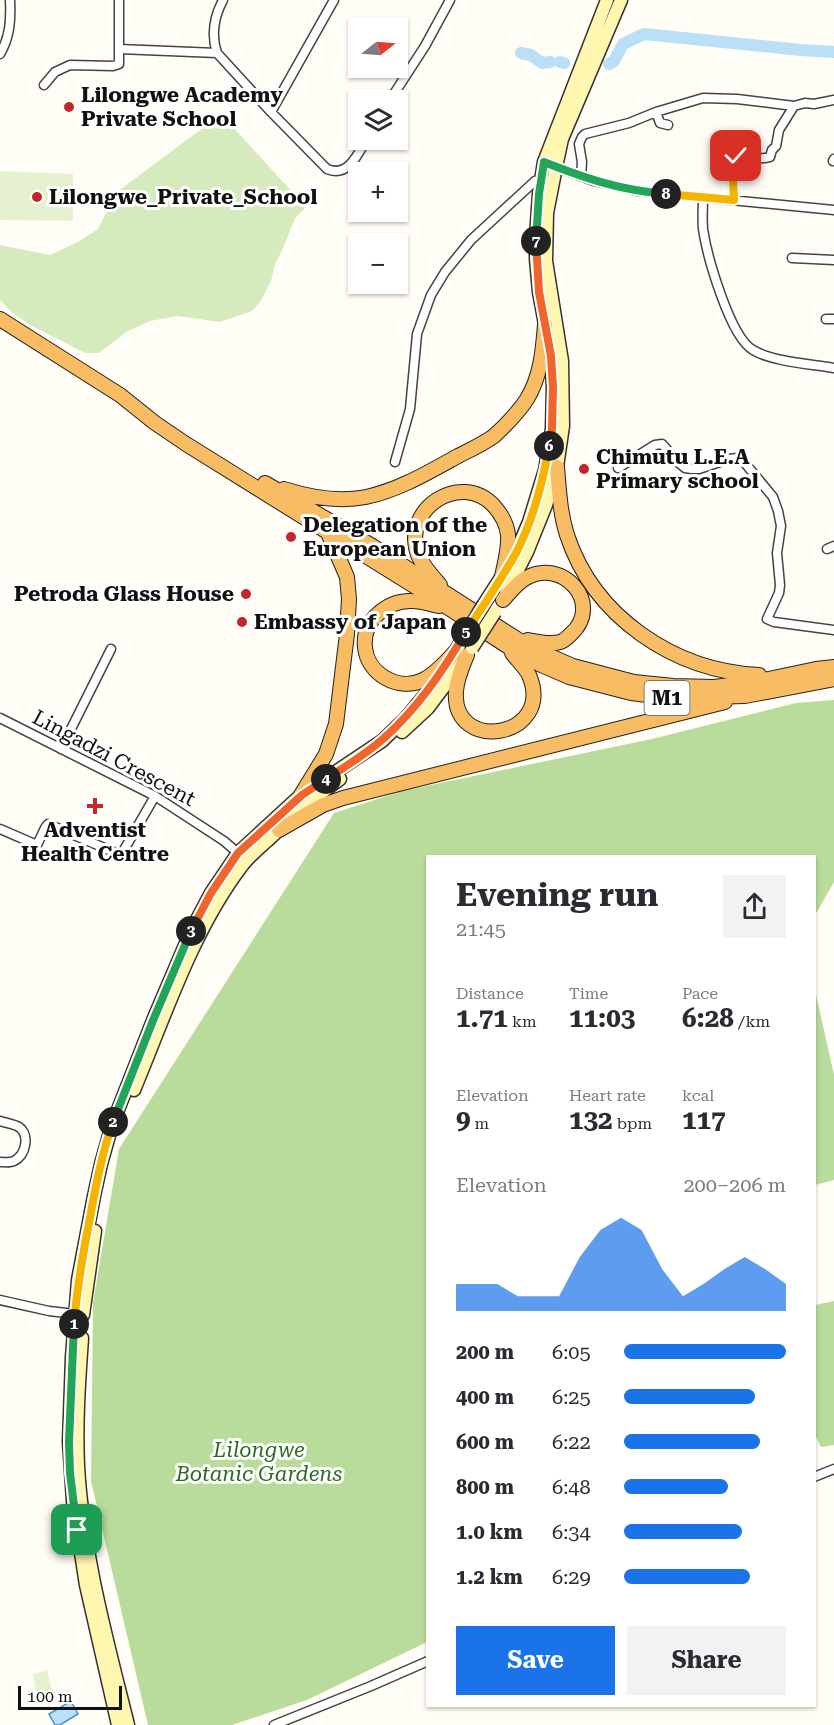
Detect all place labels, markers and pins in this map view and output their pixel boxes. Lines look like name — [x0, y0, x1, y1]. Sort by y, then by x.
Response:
place label: Lilongwe Academy Private School — [81, 83, 283, 131]
marker: Lilongwe Academy Private School — [62, 100, 76, 114]
pin — [710, 130, 761, 181]
pin: 8 — [651, 179, 681, 209]
place label: Lilongwe_Private_School — [49, 185, 317, 209]
marker: Lilongwe_Private_School — [30, 190, 44, 204]
pin: 7 — [521, 226, 551, 256]
pin: 6 — [534, 431, 564, 461]
place label: Chimutu L.E.A Primary school — [596, 445, 759, 493]
marker: Chimutu L.E.A Primary school — [577, 462, 591, 476]
place label: Delegation of the European Union — [303, 513, 487, 561]
marker: Delegation of the European Union — [284, 530, 298, 544]
place label: Petroda Glass House — [14, 582, 234, 606]
marker: Petroda Glass House — [239, 587, 253, 601]
place label: Embassy of Japan — [254, 610, 446, 634]
marker: Embassy of Japan — [235, 615, 249, 629]
pin: 5 — [451, 617, 481, 647]
pin: 4 — [311, 764, 341, 794]
marker: Adventist Health Centre — [86, 797, 104, 815]
place label: Adventist Health Centre — [21, 818, 169, 866]
pin: 3 — [176, 916, 206, 946]
pin: 2 — [98, 1107, 128, 1137]
pin: 1 — [59, 1309, 89, 1339]
pin — [51, 1504, 102, 1555]

